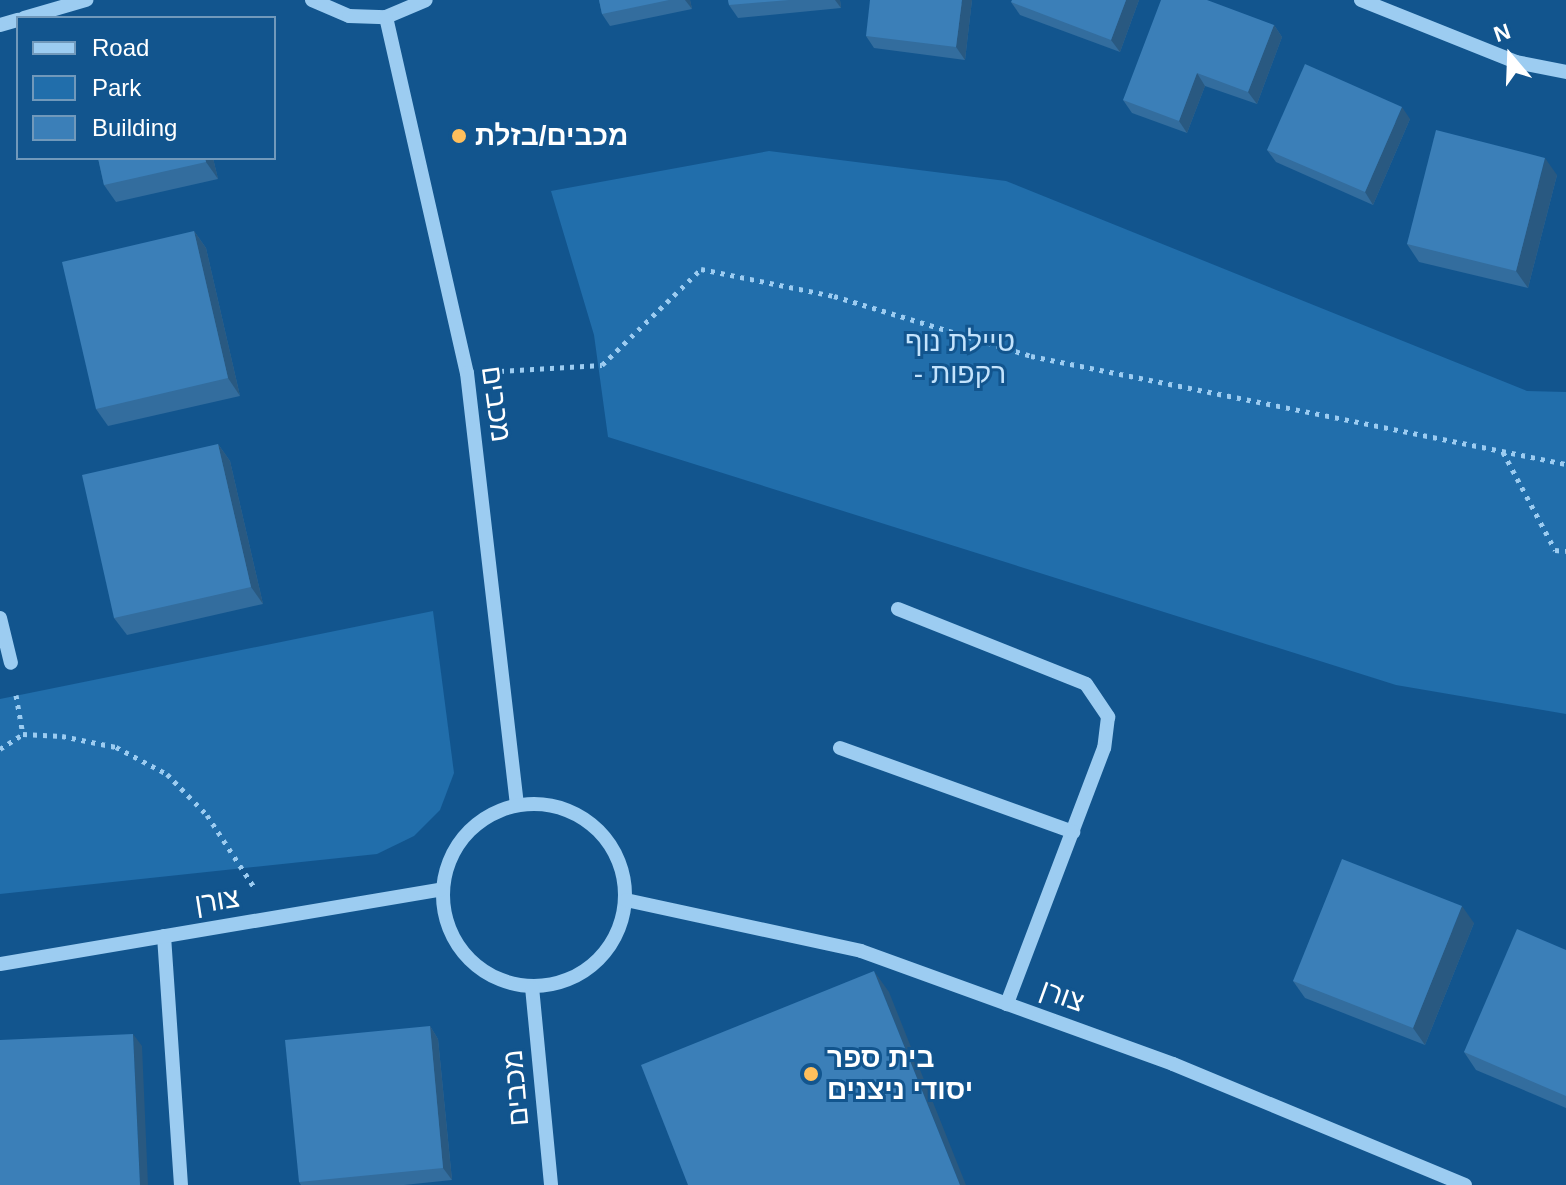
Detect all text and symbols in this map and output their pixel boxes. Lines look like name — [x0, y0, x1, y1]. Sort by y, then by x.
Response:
legend — [16, 16, 276, 160]
north arrow — [1470, 16, 1550, 96]
text: N — [1490, 18, 1514, 47]
text: Road — [92, 34, 149, 61]
text: Park — [92, 74, 141, 101]
text: Building — [92, 114, 177, 141]
place label: מכבים/בזלת — [475, 119, 628, 153]
marker: מכבים/בזלת — [450, 127, 468, 145]
park label: טיילת נוף - רקפות — [905, 325, 1015, 391]
street label: מכבים — [474, 364, 518, 444]
street label: צורן — [192, 881, 242, 921]
street label: צורן — [1035, 973, 1089, 1019]
place label: בית ספר יסודי ניצנים — [827, 1041, 973, 1107]
street label: מכבים — [496, 1048, 536, 1128]
marker: בית ספר יסודי ניצנים — [802, 1065, 820, 1083]

